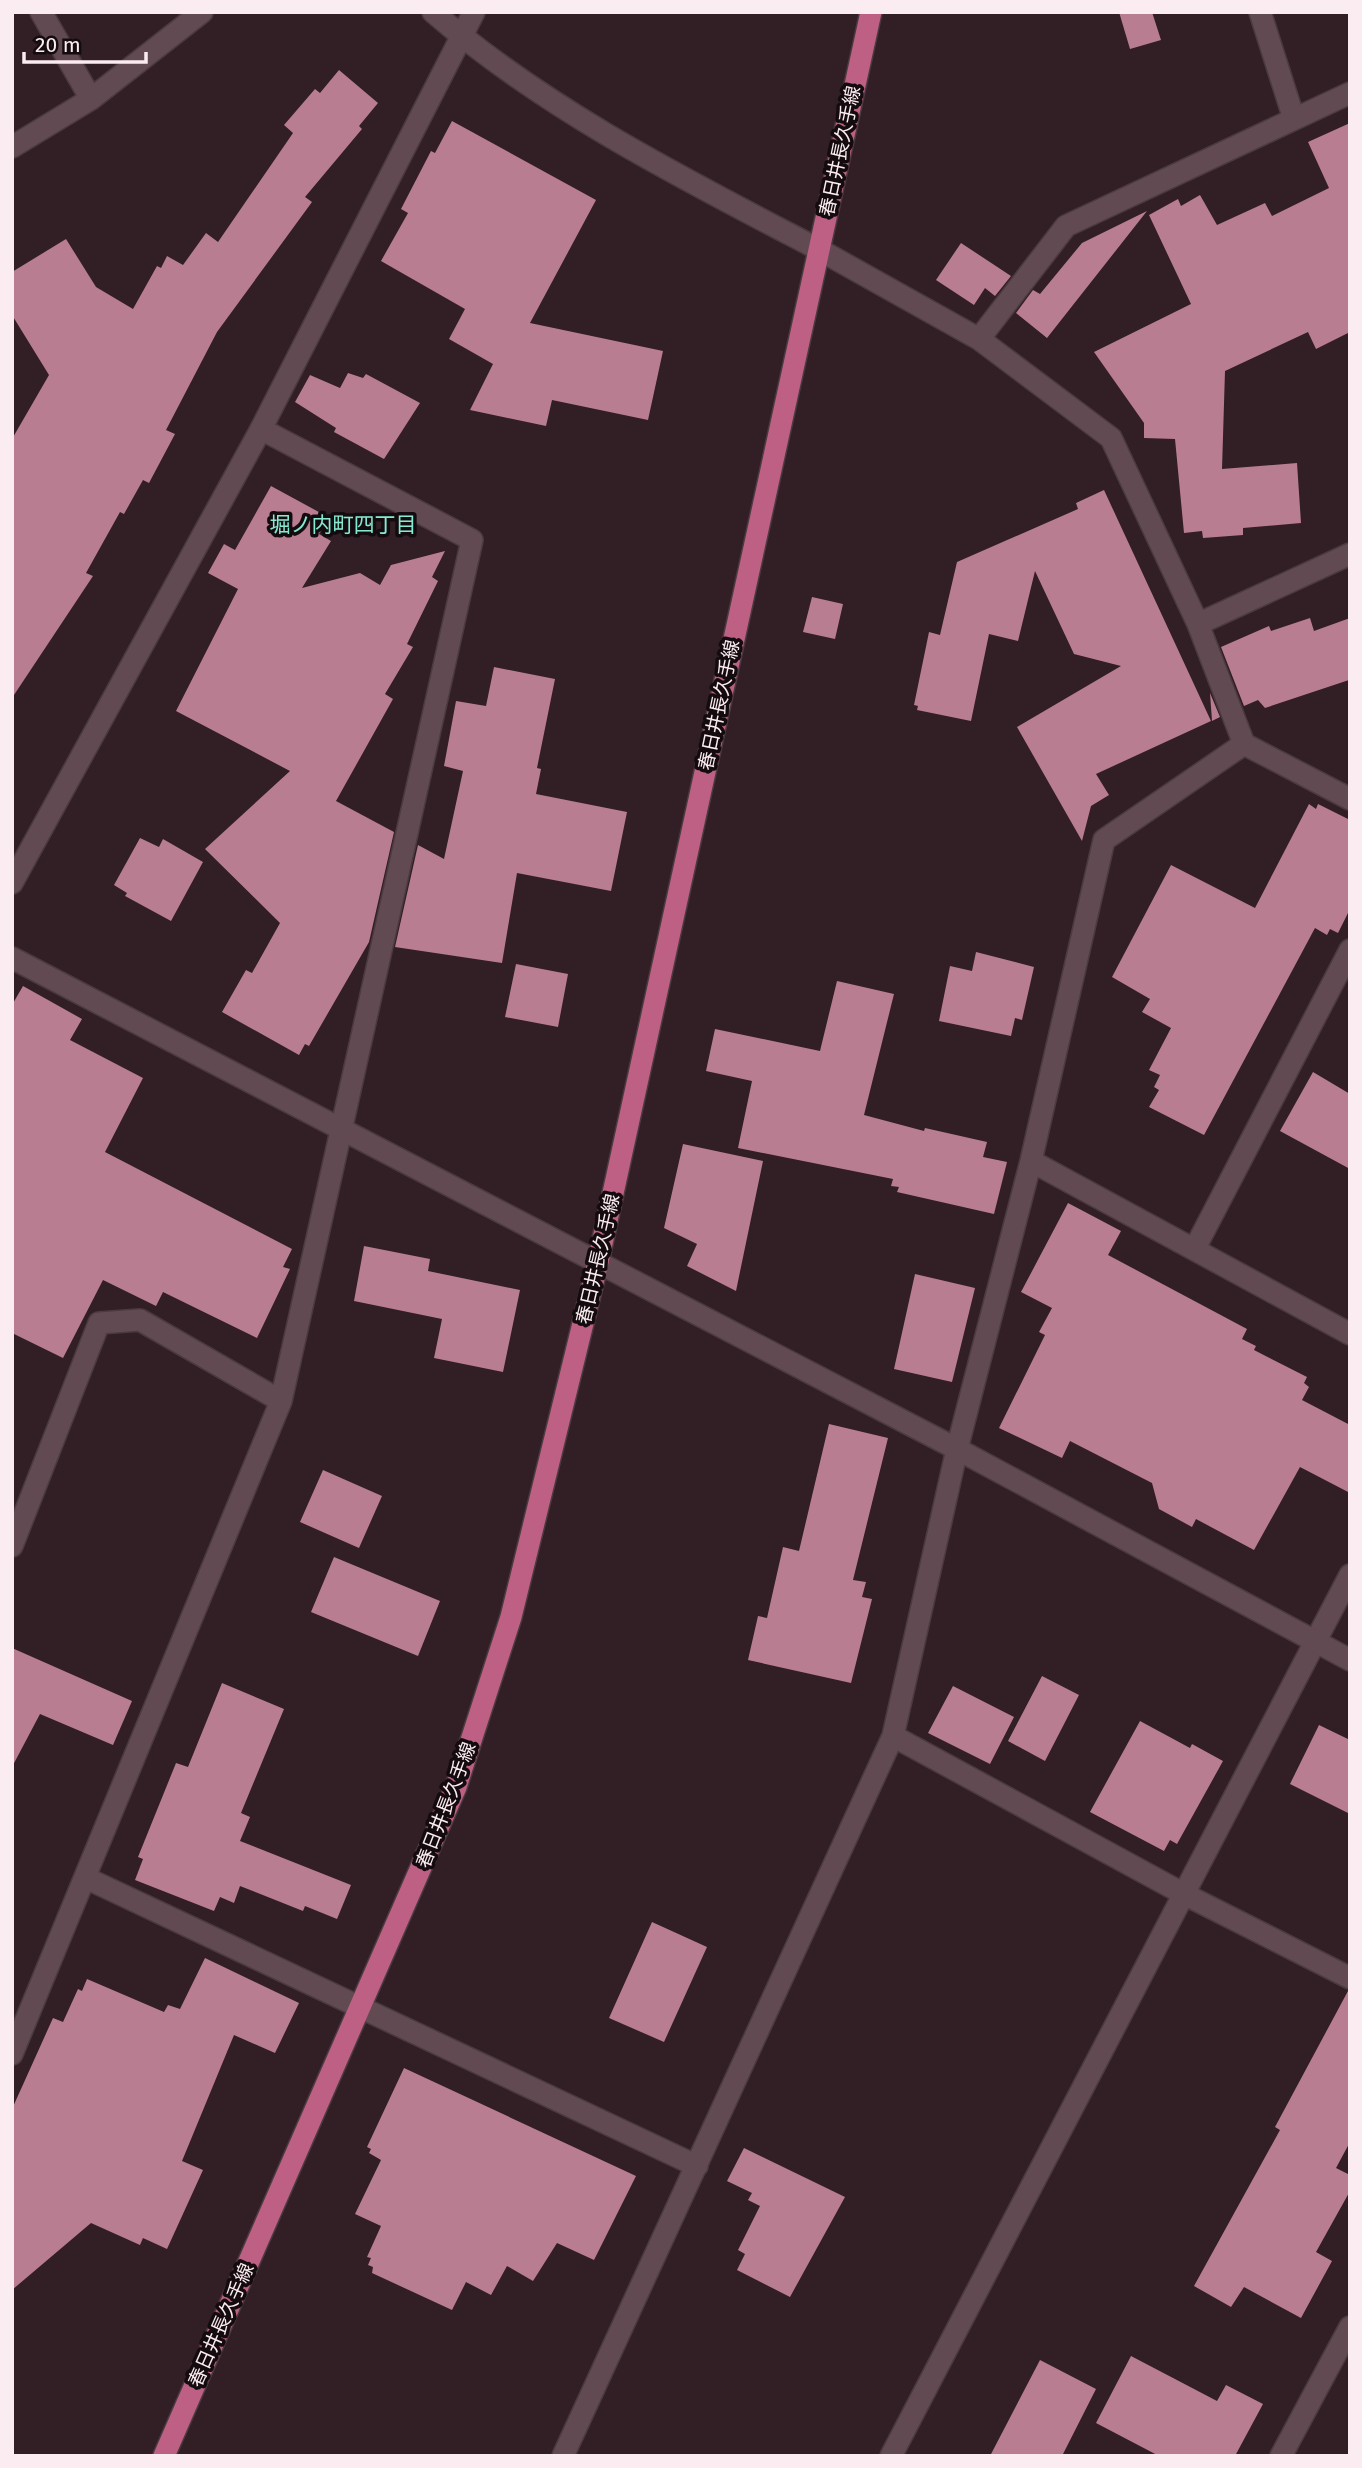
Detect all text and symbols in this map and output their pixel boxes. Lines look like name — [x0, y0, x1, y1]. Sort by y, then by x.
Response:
scale bar — [24, 21, 147, 65]
text: 20 m — [35, 32, 81, 58]
street label: 春日井長久手線 — [815, 84, 865, 218]
district label: 堀ノ内町四丁目 — [270, 512, 417, 538]
street label: 春日井長久手線 — [694, 638, 744, 772]
street label: 春日井長久手線 — [572, 1192, 624, 1326]
street label: 春日井長久手線 — [411, 1739, 481, 1871]
street label: 春日井長久手線 — [183, 2260, 259, 2390]

